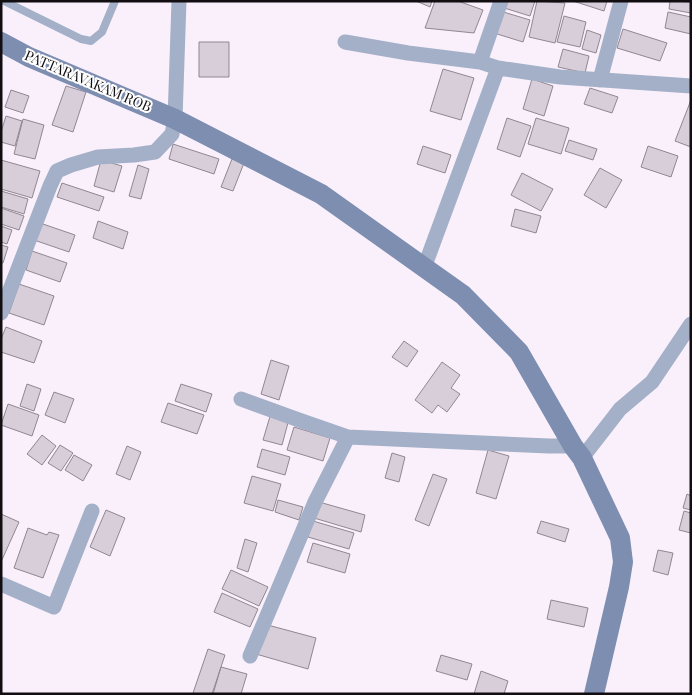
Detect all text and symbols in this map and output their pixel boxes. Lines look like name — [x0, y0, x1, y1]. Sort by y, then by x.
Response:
street label: PATTARAVAKAM ROB — [22, 45, 155, 116]

